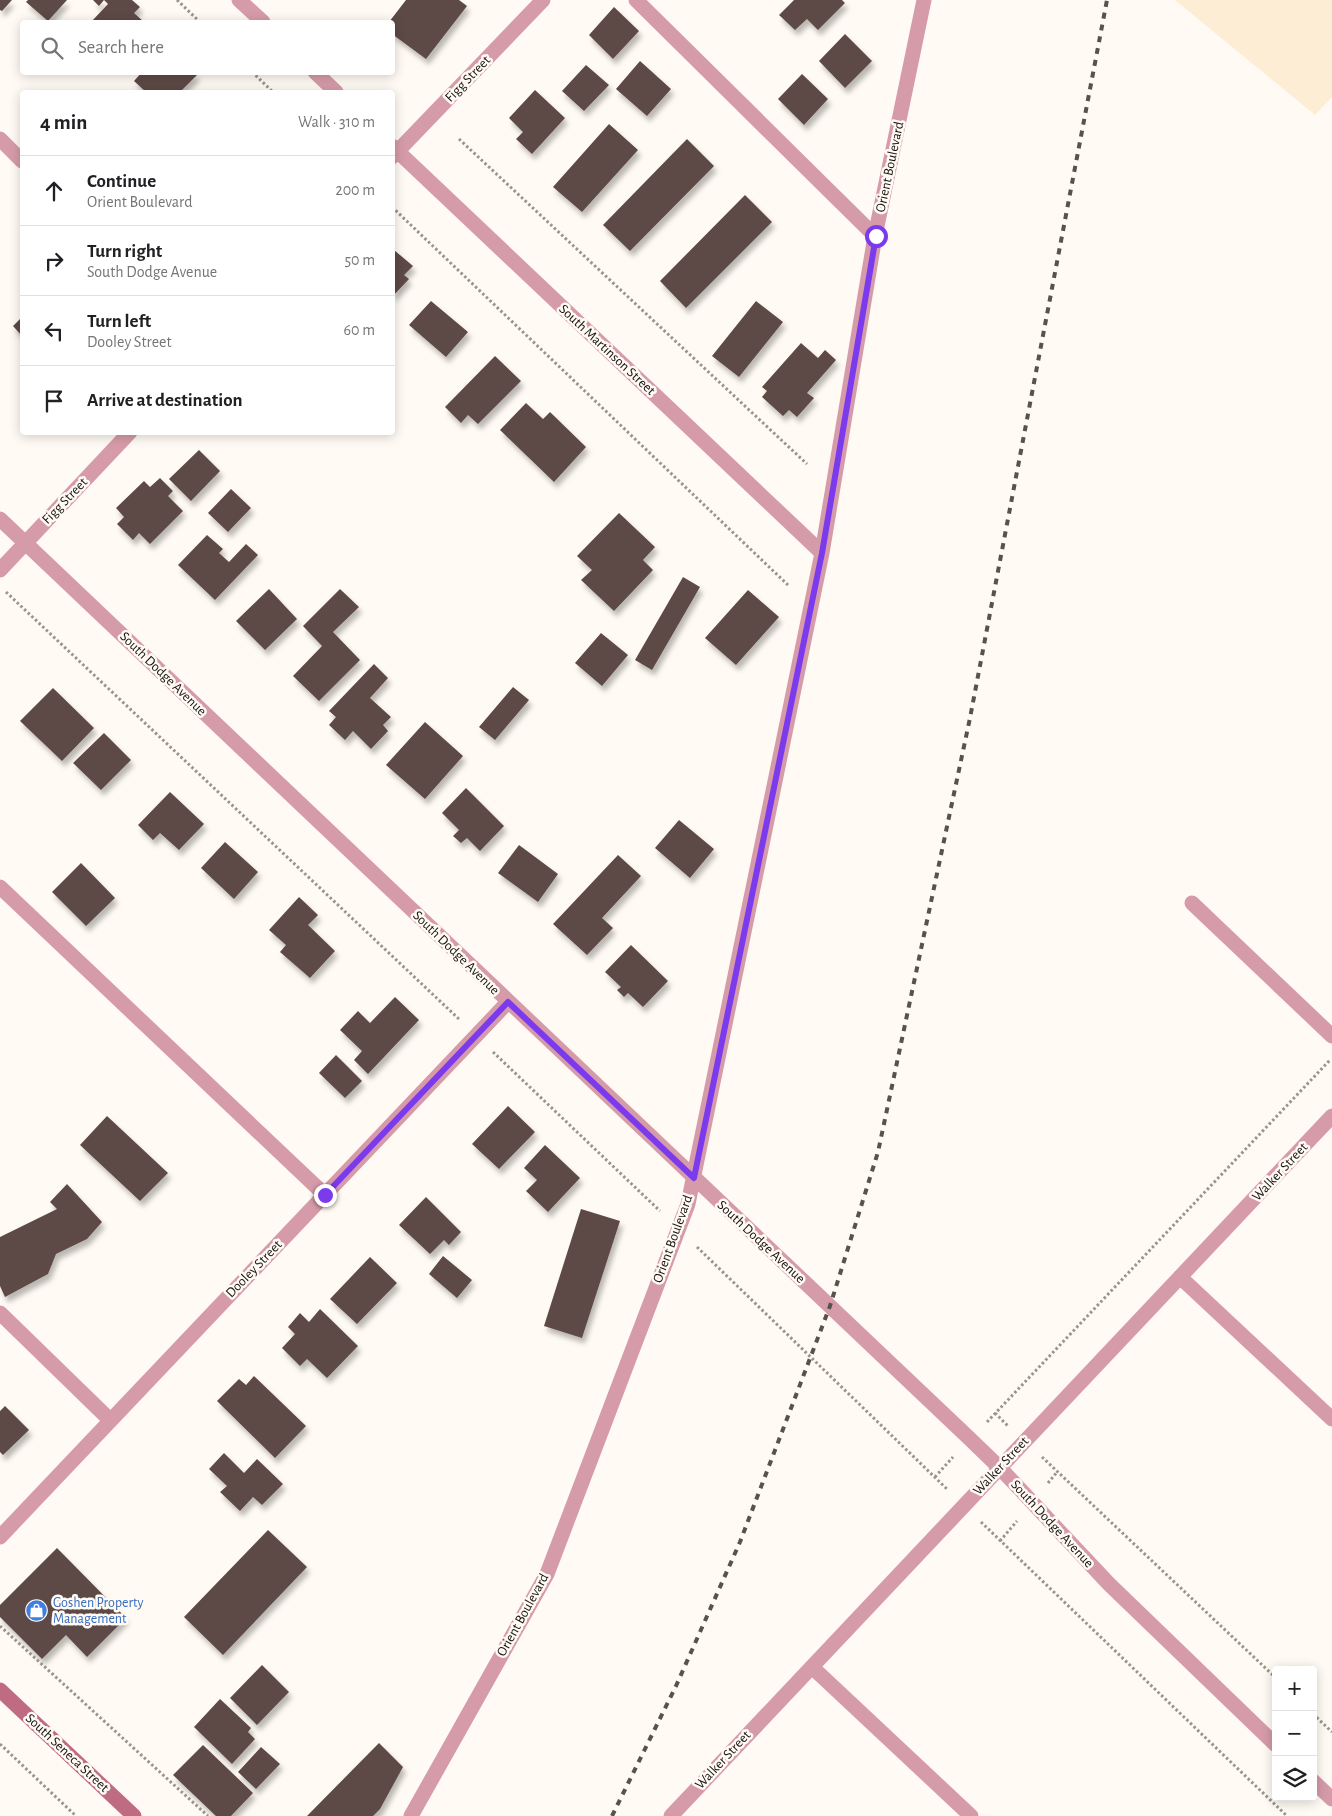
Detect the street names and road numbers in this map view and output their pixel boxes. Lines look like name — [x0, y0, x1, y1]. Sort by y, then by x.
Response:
street label: Figg Street — [443, 53, 494, 105]
street label: Orient Boulevard — [874, 120, 906, 214]
street label: South Martinson Street — [556, 302, 658, 398]
street label: Figg Street — [40, 475, 91, 527]
street label: South Dodge Avenue — [117, 629, 209, 719]
street label: South Dodge Avenue — [410, 908, 502, 998]
street label: Walker Street — [1250, 1140, 1311, 1204]
street label: Orient Boulevard — [651, 1193, 695, 1285]
street label: South Dodge Avenue — [715, 1198, 807, 1286]
street label: Dooley Street — [223, 1237, 285, 1300]
street label: Walker Street — [971, 1434, 1032, 1498]
street label: South Dodge Avenue — [1008, 1478, 1096, 1570]
street label: Orient Boulevard — [494, 1571, 552, 1659]
street label: South Seneca Street — [23, 1711, 112, 1795]
street label: Walker Street — [693, 1728, 754, 1792]

